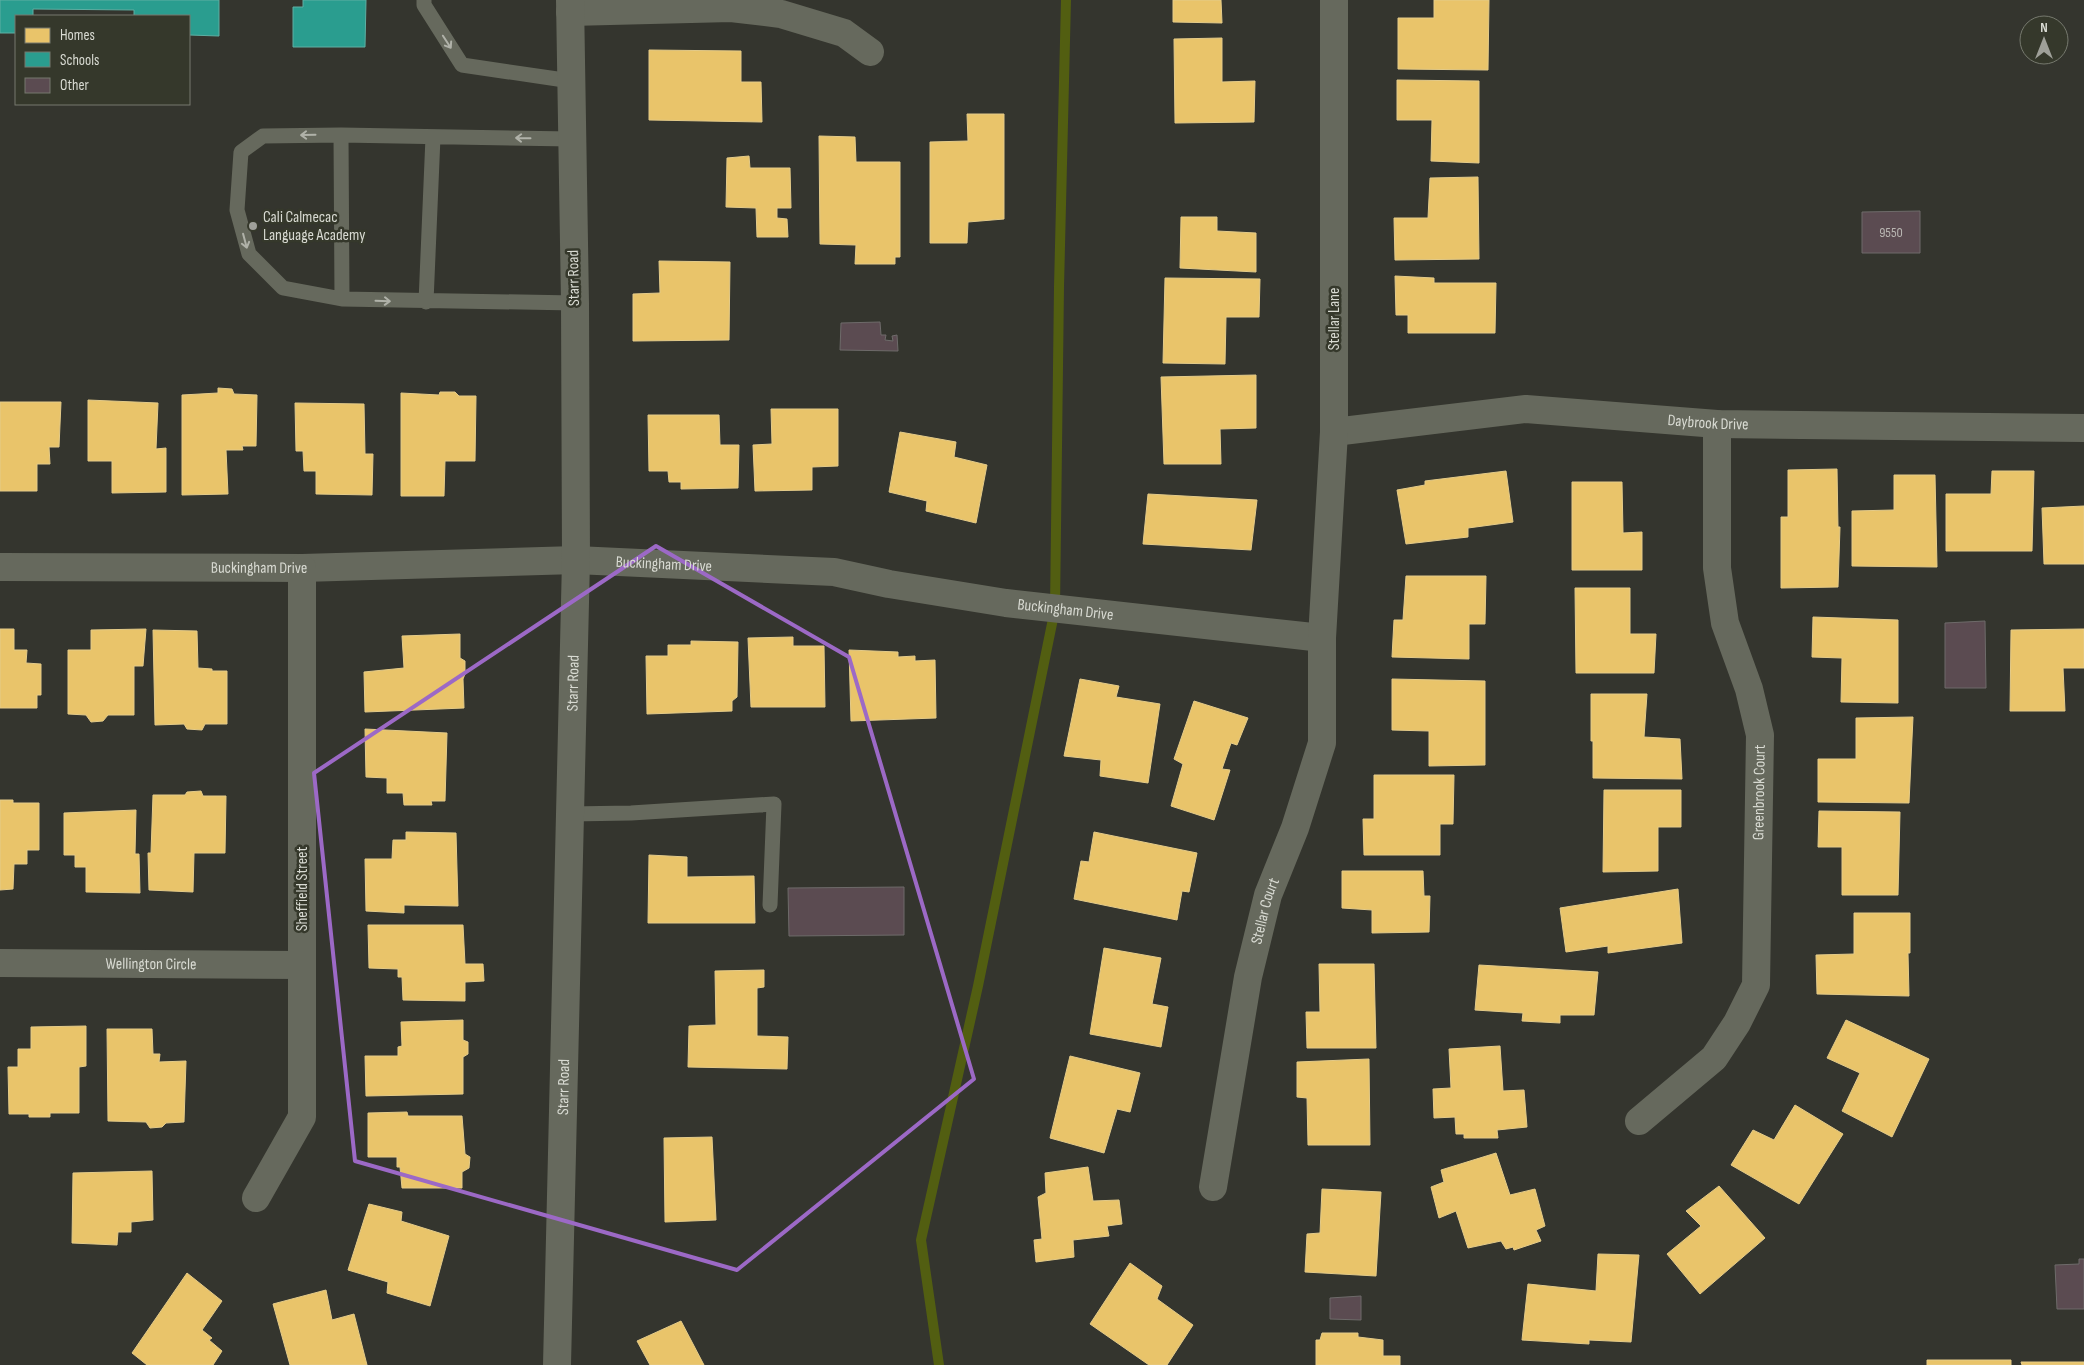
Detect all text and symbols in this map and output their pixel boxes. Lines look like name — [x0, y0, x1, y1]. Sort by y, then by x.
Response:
legend — [15, 15, 190, 105]
north arrow — [2019, 15, 2069, 65]
text: N — [2040, 19, 2048, 36]
text: Homes — [60, 26, 95, 45]
one-way arrow — [443, 34, 453, 48]
text: Schools — [60, 51, 99, 70]
text: Other — [60, 76, 89, 95]
one-way arrow — [300, 130, 316, 140]
one-way arrow — [515, 134, 531, 143]
place label: Cali Calmecac Language Academy — [263, 208, 365, 245]
marker: Cali Calmecac Language Academy — [247, 220, 259, 232]
house number: 9550 — [1879, 224, 1903, 241]
one-way arrow — [241, 232, 250, 248]
street label: Starr Road — [564, 250, 584, 306]
street label: Stellar Lane — [1325, 288, 1344, 350]
one-way arrow — [374, 296, 390, 305]
street label: Daybrook Drive — [1667, 411, 1749, 434]
street label: Buckingham Drive — [615, 552, 712, 576]
street label: Buckingham Drive — [211, 558, 307, 578]
street label: Buckingham Drive — [1016, 595, 1114, 624]
street label: Starr Road — [563, 655, 583, 712]
street label: Greenbrook Court — [1749, 744, 1769, 840]
street label: Sheffield Street — [293, 847, 312, 931]
street label: Stellar Court — [1247, 875, 1283, 946]
street label: Wellington Circle — [106, 954, 196, 974]
street label: Starr Road — [553, 1059, 574, 1115]

